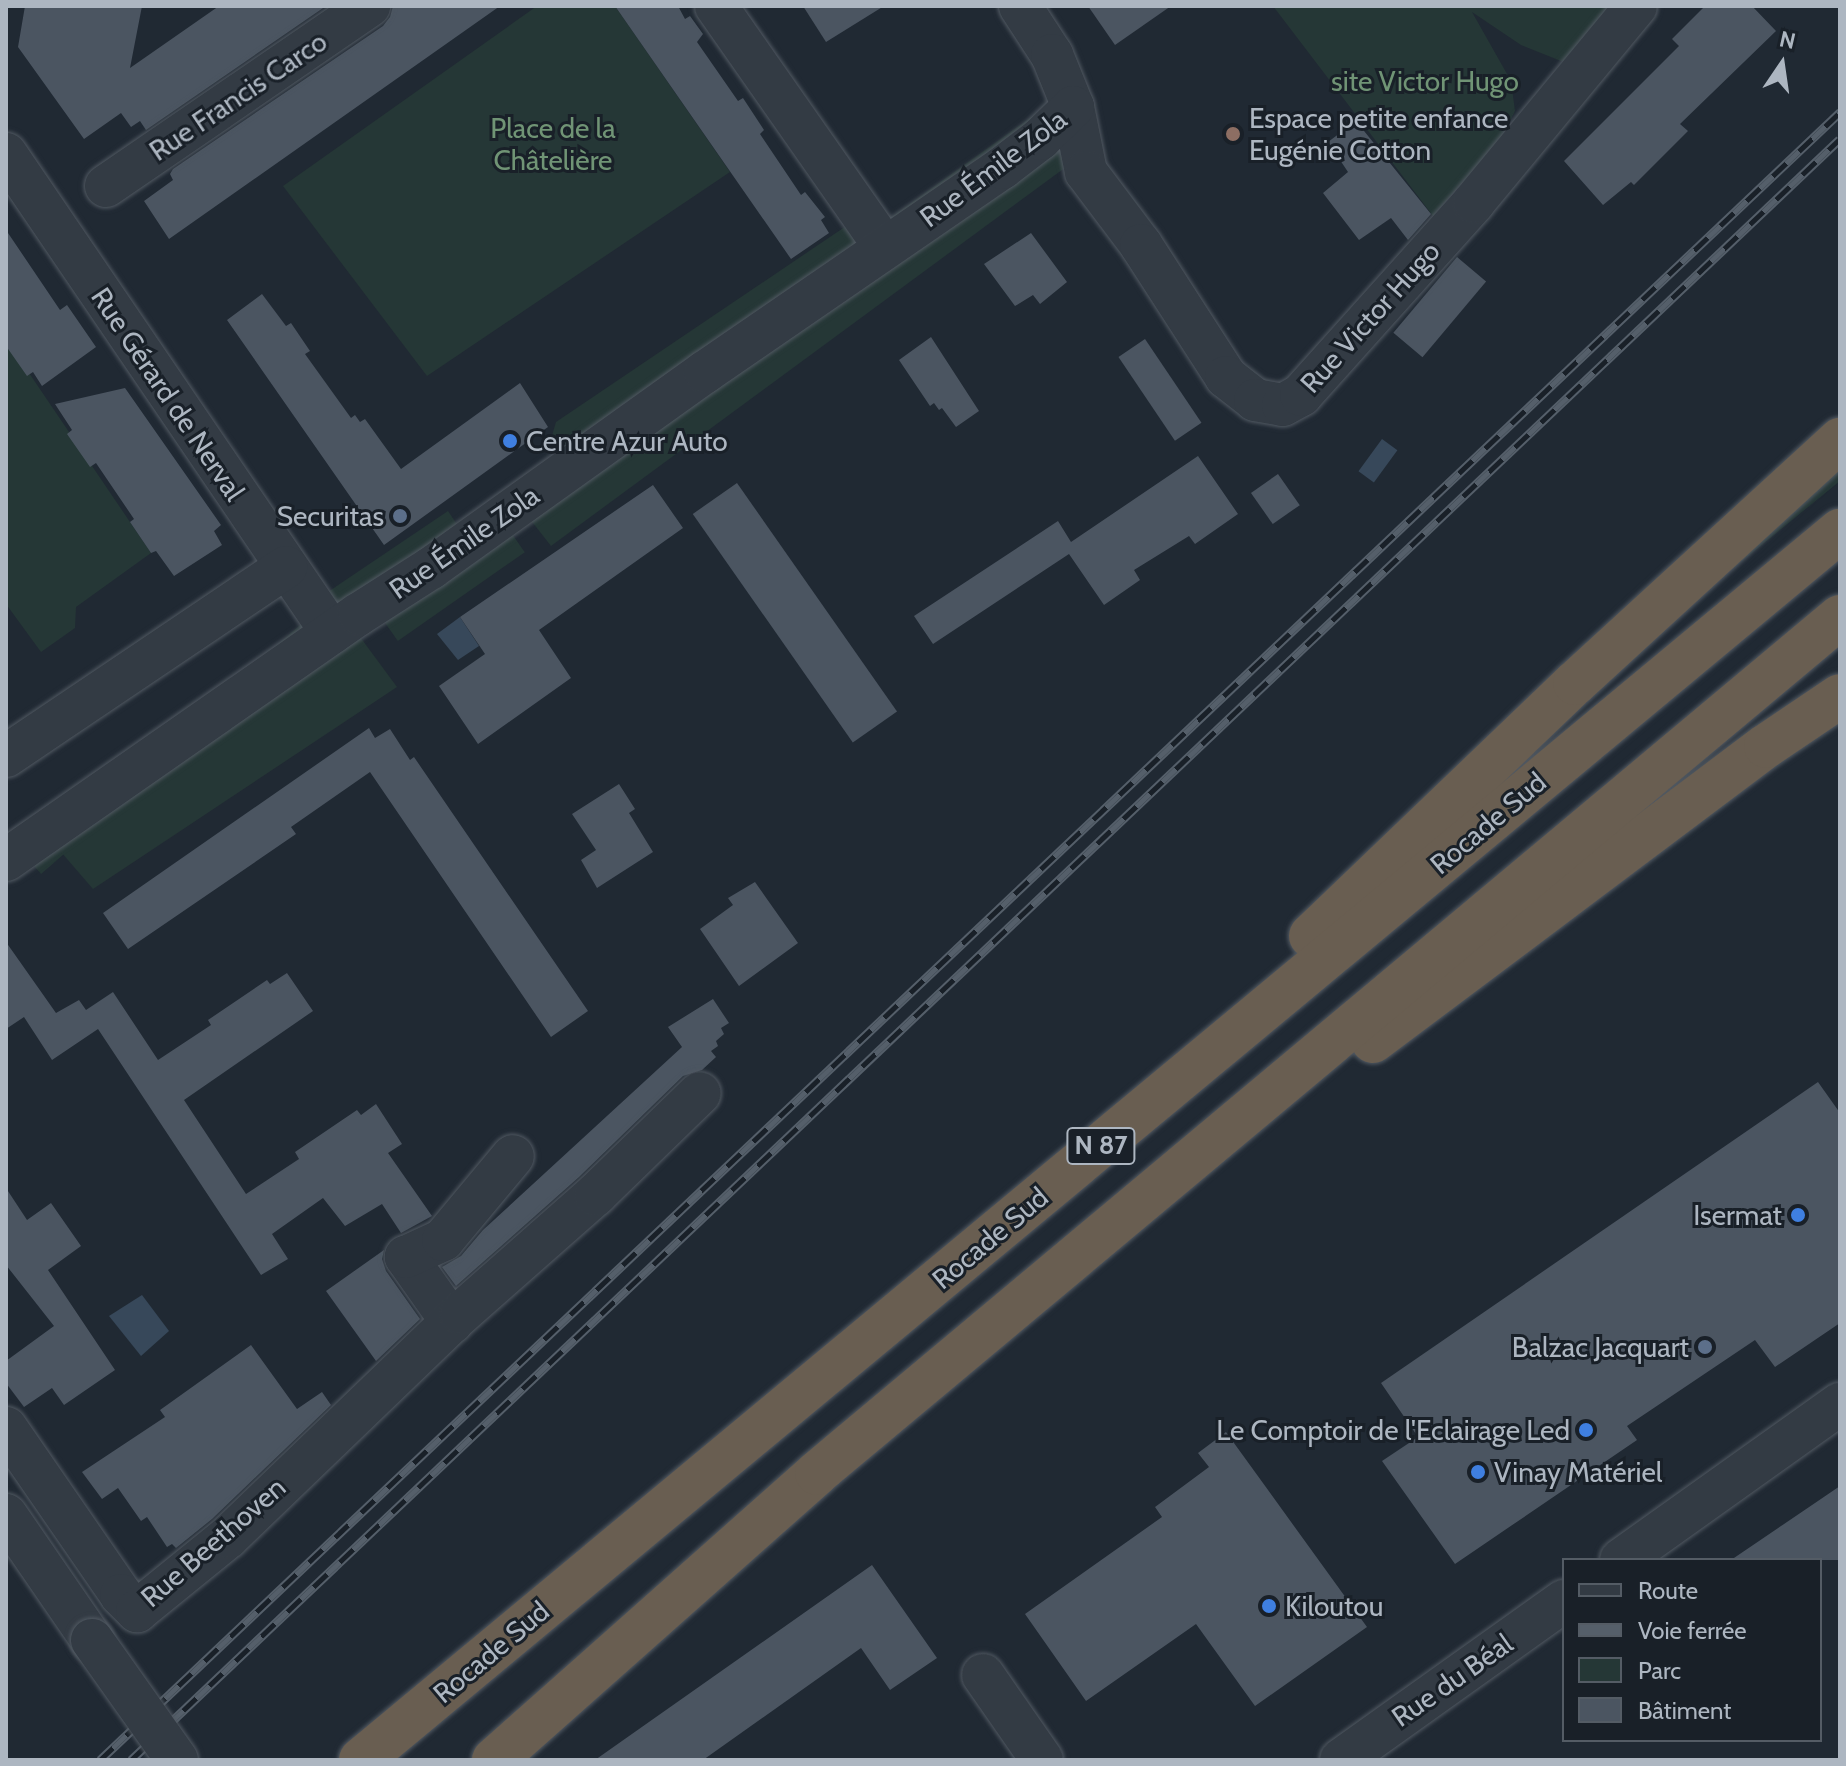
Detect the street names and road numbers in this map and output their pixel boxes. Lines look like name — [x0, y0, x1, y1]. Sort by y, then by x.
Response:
street label: Rue Francis Carco — [143, 24, 333, 168]
street label: Rue Émile Zola — [913, 102, 1073, 234]
street label: Rue Victor Hugo — [1293, 234, 1447, 400]
street label: Rue Gérard de Nerval — [84, 281, 252, 507]
street label: Rue Émile Zola — [383, 478, 545, 606]
street label: Rocade Sud — [1423, 765, 1553, 881]
road number: N 87 — [1065, 1124, 1137, 1168]
street label: Rocade Sud — [925, 1180, 1055, 1296]
street label: Rue Beethoven — [134, 1470, 292, 1614]
street label: Rocade Sud — [426, 1594, 556, 1710]
street label: Rue du Béal — [1385, 1626, 1519, 1734]

